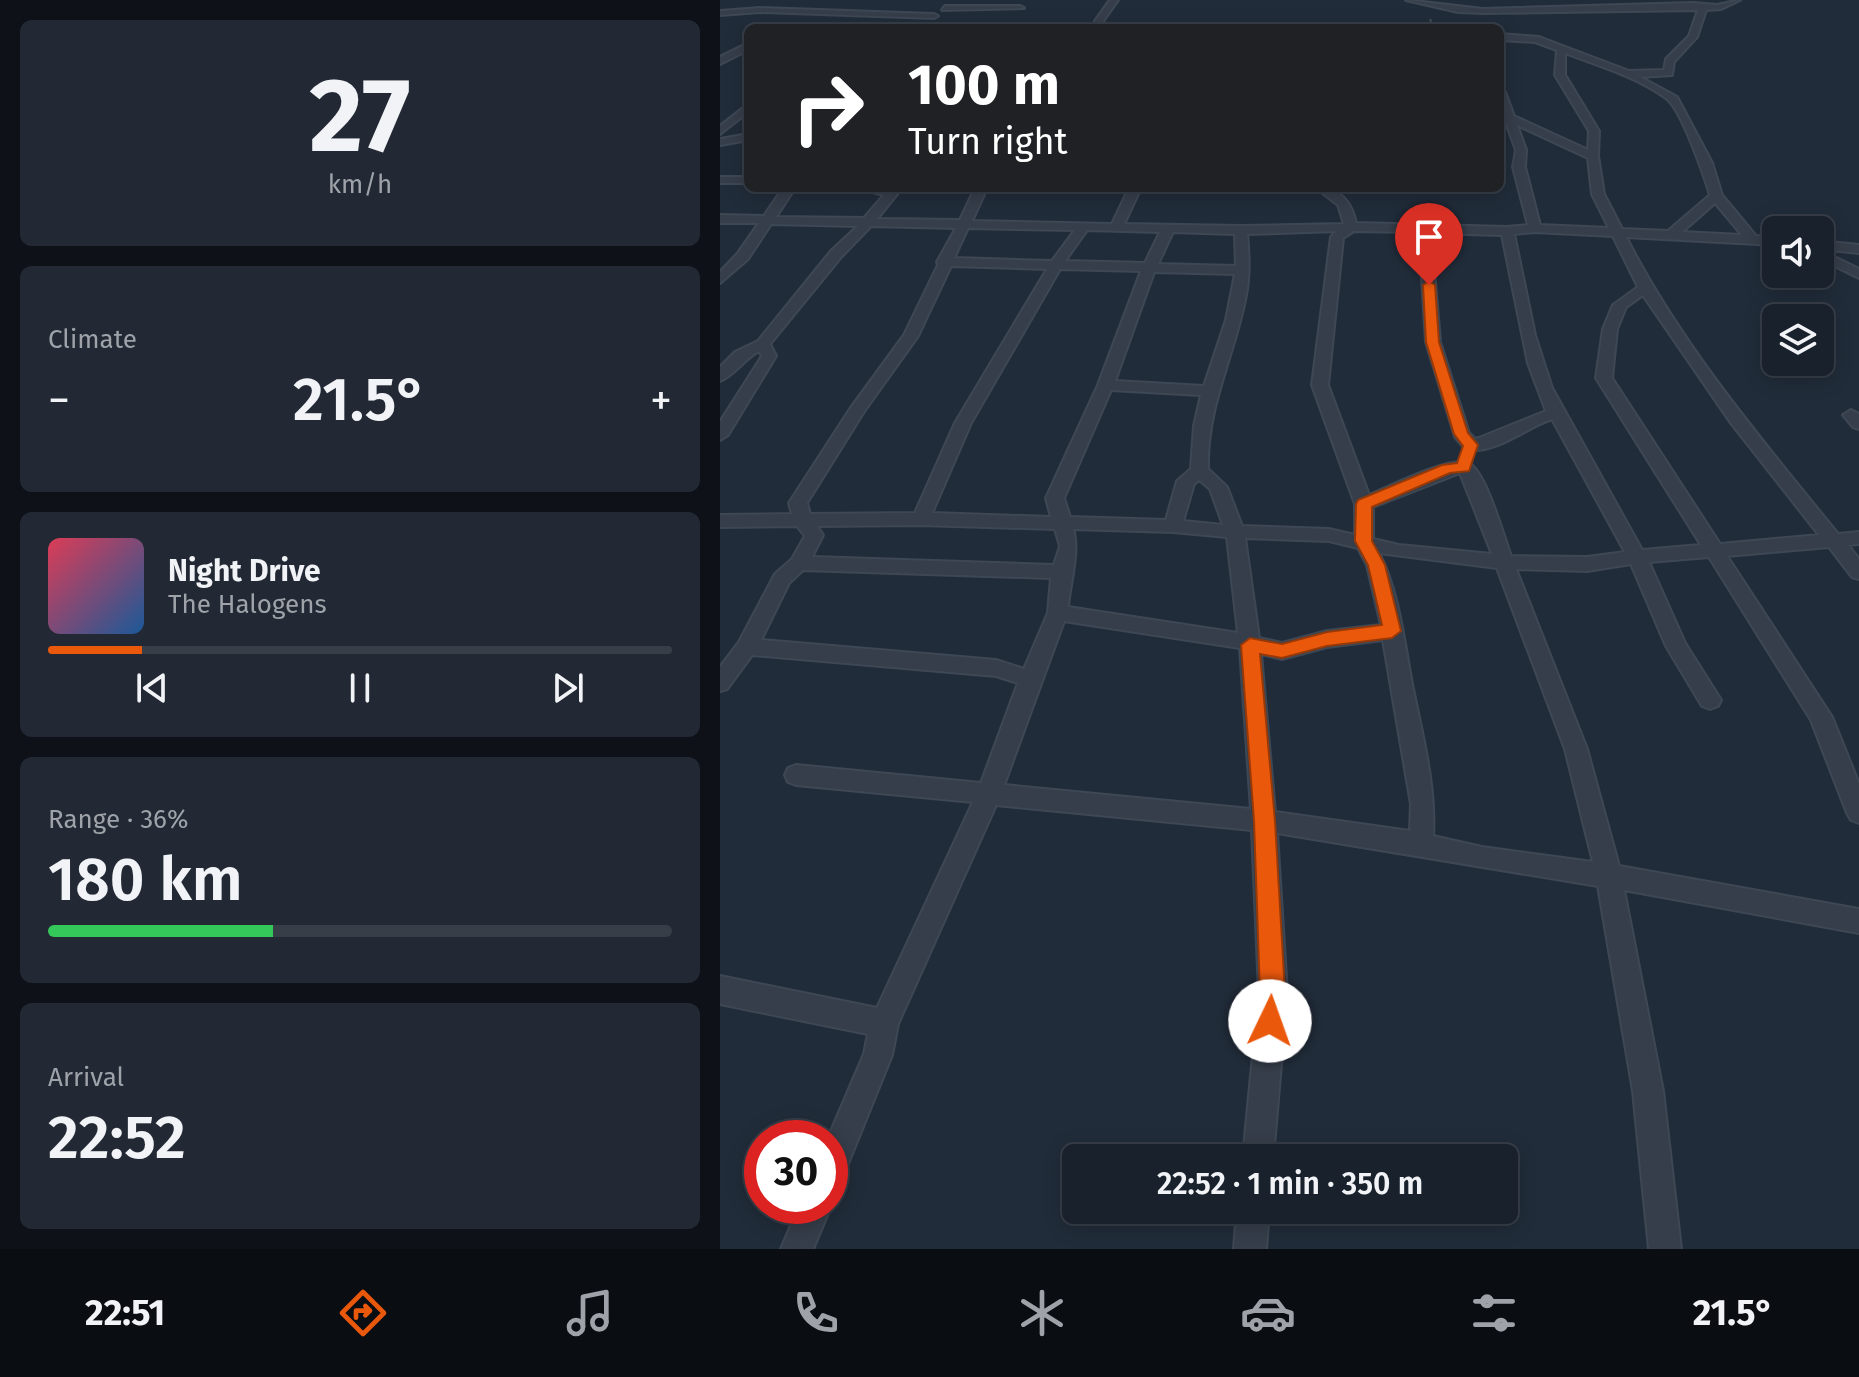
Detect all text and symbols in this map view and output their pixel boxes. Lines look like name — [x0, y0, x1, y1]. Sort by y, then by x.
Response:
text: 100 m — [908, 52, 1060, 119]
text: 27 — [309, 54, 411, 179]
icon: right — [776, 56, 880, 160]
text: Turn right — [908, 120, 1068, 164]
text: km/h — [328, 169, 392, 200]
pin — [1395, 203, 1463, 285]
icon: arrive — [1407, 215, 1451, 259]
map controls — [1762, 216, 1834, 376]
button: sound — [1762, 216, 1834, 288]
button: layers — [1762, 304, 1834, 376]
text: Climate — [48, 324, 137, 355]
text: 21.5° — [293, 364, 427, 436]
text: − — [48, 374, 70, 427]
text: + — [650, 374, 672, 427]
text: Night Drive — [168, 553, 321, 589]
text: The Halogens — [168, 589, 327, 620]
icon: previous — [130, 666, 174, 710]
icon: pause — [338, 666, 382, 710]
icon: next — [546, 666, 590, 710]
text: Range · 36% — [48, 804, 188, 835]
text: 180 km — [48, 844, 243, 916]
position arrow — [1228, 979, 1312, 1063]
text: Arrival — [48, 1062, 124, 1093]
text: 22:52 — [48, 1102, 186, 1174]
speed limit sign: 30 — [744, 1120, 848, 1224]
text: 22:52 · 1 min · 350 m — [1157, 1166, 1423, 1202]
icon: directions — [335, 1285, 391, 1341]
icon: music — [562, 1285, 618, 1341]
icon: phone — [788, 1285, 844, 1341]
icon: climate — [1014, 1285, 1070, 1341]
icon: car — [1240, 1285, 1296, 1341]
icon: filters — [1466, 1285, 1522, 1341]
text: 22:51 — [85, 1291, 165, 1335]
text: 21.5° — [1693, 1291, 1774, 1335]

